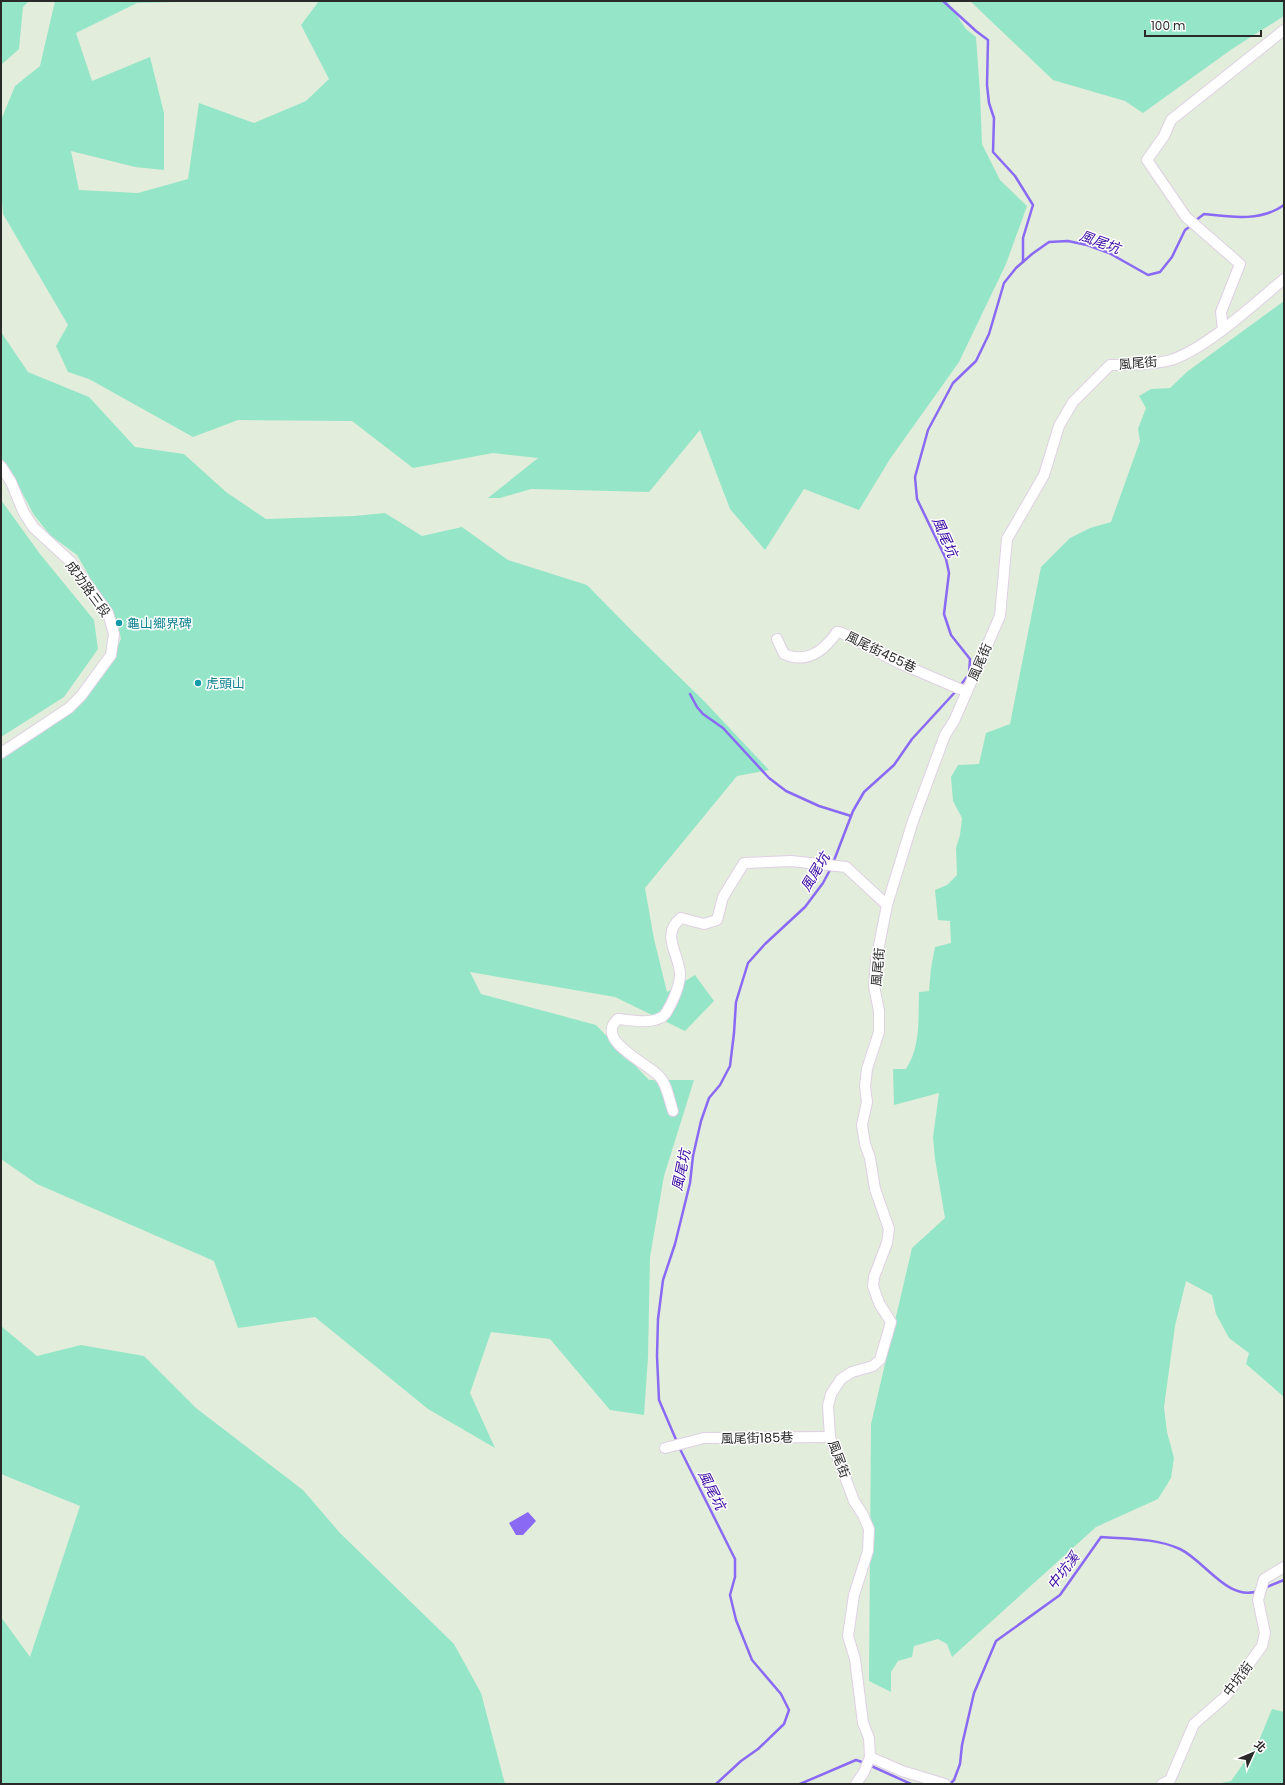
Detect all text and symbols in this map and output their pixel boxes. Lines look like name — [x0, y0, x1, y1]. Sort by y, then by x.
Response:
scale bar — [1145, 12, 1261, 38]
text: 100 m — [1151, 17, 1185, 34]
water label: 風尾坑 — [1077, 225, 1125, 259]
street label: 風尾街 — [1118, 352, 1158, 374]
water label: 風尾坑 — [927, 514, 963, 562]
street label: 成功路三段 — [61, 557, 115, 621]
place label: 龜山鄉界碑 — [127, 614, 192, 633]
marker: 龜山鄉界碑 — [114, 618, 124, 628]
street label: 風尾街455巷 — [842, 627, 920, 677]
street label: 風尾街 — [964, 640, 996, 684]
place label: 虎頭山 — [206, 674, 245, 693]
marker: 虎頭山 — [193, 678, 203, 688]
water label: 風尾坑 — [796, 847, 835, 895]
street label: 風尾街 — [867, 947, 889, 987]
water label: 風尾坑 — [667, 1145, 696, 1193]
street label: 風尾街185巷 — [721, 1428, 793, 1448]
street label: 風尾街 — [823, 1437, 855, 1481]
water label: 風尾坑 — [694, 1467, 731, 1515]
water label: 中坑溪 — [1042, 1547, 1085, 1594]
street label: 中坑街 — [1219, 1658, 1257, 1700]
north arrow — [1233, 1733, 1273, 1773]
text: 北 — [1251, 1737, 1270, 1756]

